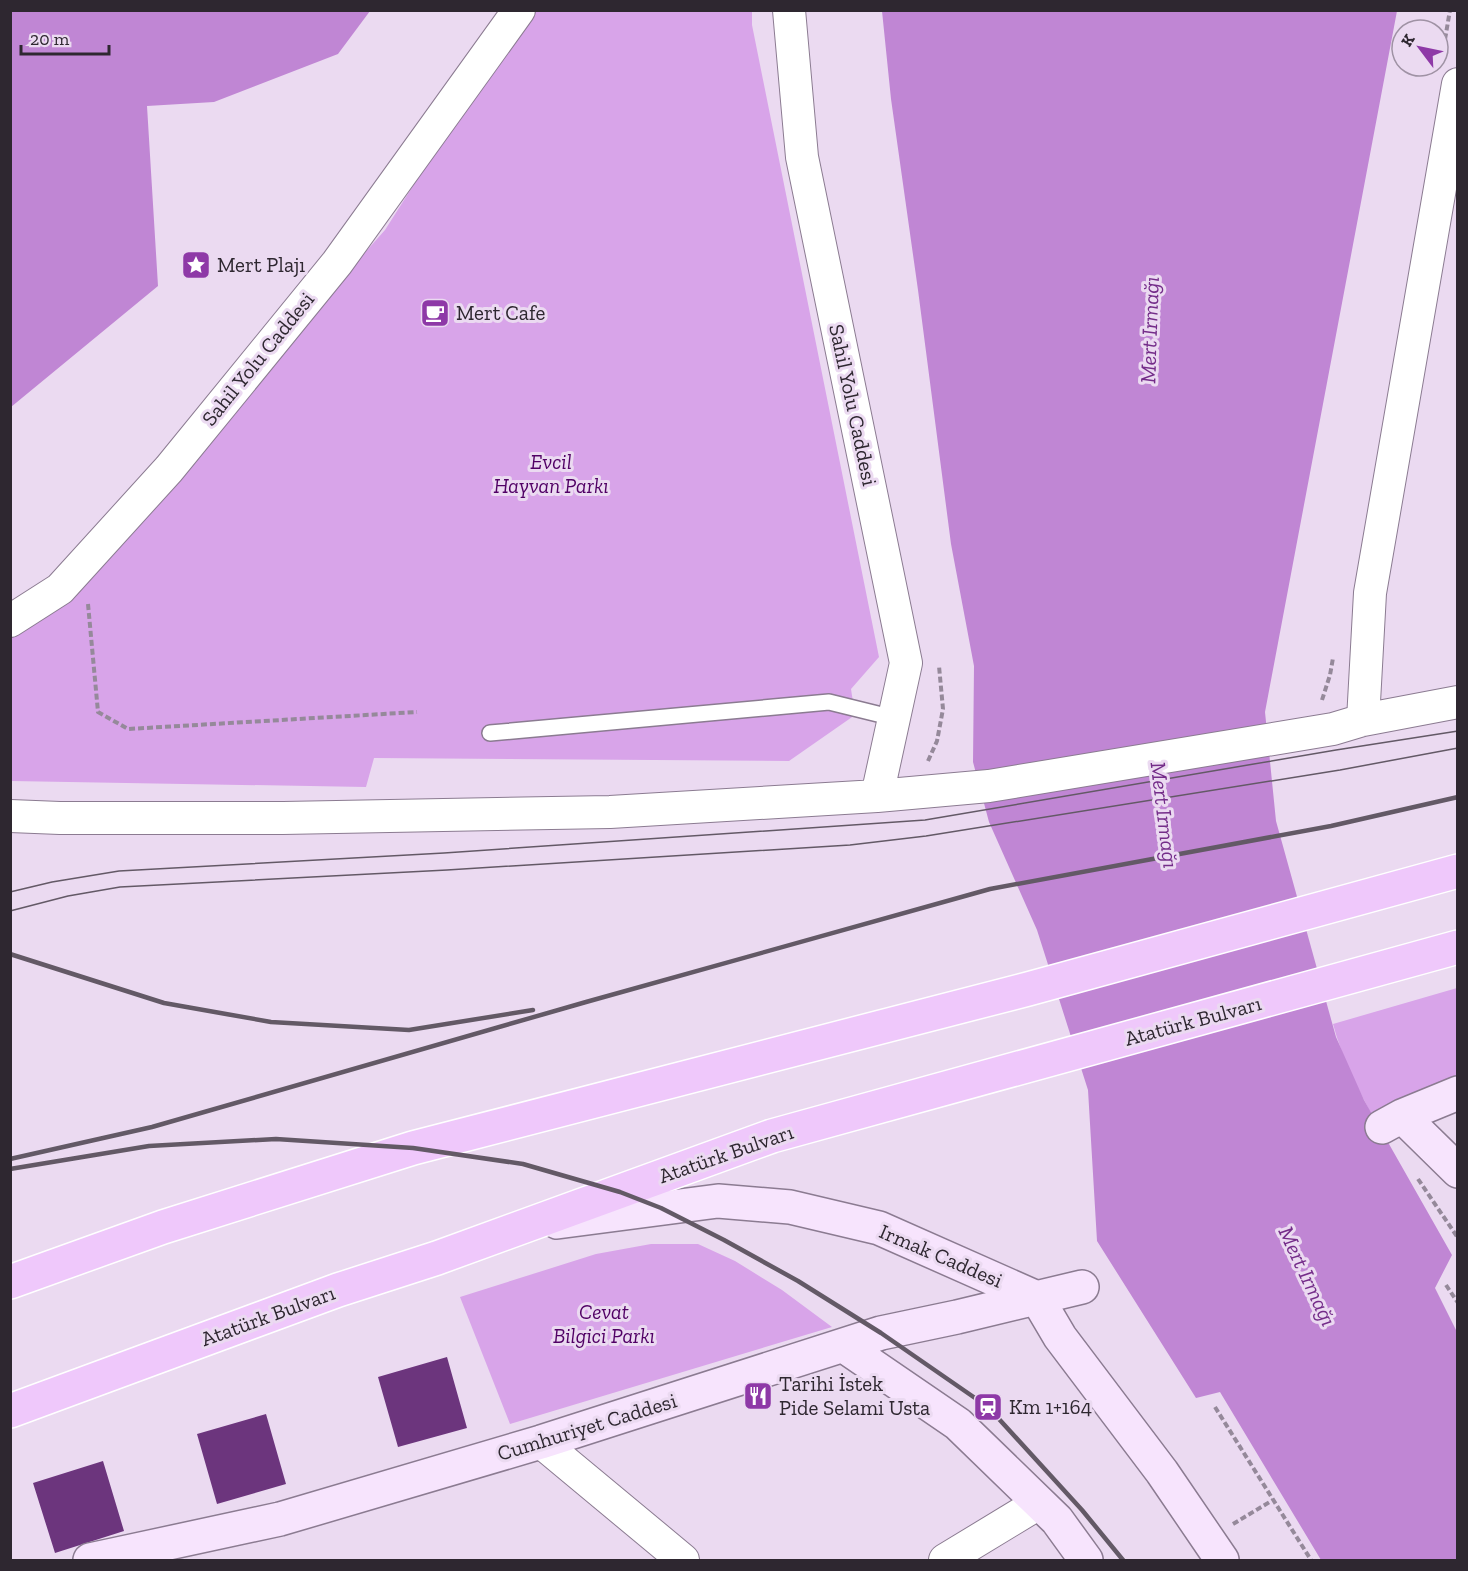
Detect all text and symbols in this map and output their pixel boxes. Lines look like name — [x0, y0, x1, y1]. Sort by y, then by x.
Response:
scale bar — [21, 18, 110, 56]
north arrow — [1390, 18, 1450, 78]
text: 20 m — [30, 28, 70, 50]
text: K — [1397, 31, 1419, 50]
place icon: Mert Plajı — [180, 249, 212, 281]
place label: Mert Plajı — [217, 252, 305, 278]
water label: Mert Irmağı — [1134, 276, 1165, 384]
street label: Sahil Yolu Caddesi — [196, 287, 319, 430]
cafe icon: Mert Cafe — [419, 297, 451, 329]
place label: Mert Cafe — [456, 300, 546, 325]
street label: Sahil Yolu Caddesi — [824, 322, 883, 488]
park label: Evcil Hayvan Parkı — [493, 449, 609, 498]
water label: Mert Irmağı — [1145, 760, 1184, 870]
street label: Atatürk Bulvarı — [1122, 990, 1264, 1051]
street label: Atatürk Bulvarı — [655, 1119, 796, 1188]
street label: Irmak Caddesi — [876, 1218, 1007, 1293]
water label: Mert Irmağı — [1273, 1222, 1342, 1330]
street label: Atatürk Bulvarı — [198, 1280, 338, 1351]
park label: Cevat Bilgici Parkı — [553, 1299, 655, 1348]
place label: Tarihi İstek Pide Selami Usta — [779, 1371, 930, 1420]
restaurant icon: Tarihi İstek Pide Selami Usta — [742, 1380, 774, 1412]
street label: Cumhuriyet Caddesi — [494, 1387, 680, 1466]
station icon: Km 1+164 — [972, 1391, 1004, 1423]
place label: Km 1+164 — [1009, 1394, 1092, 1419]

